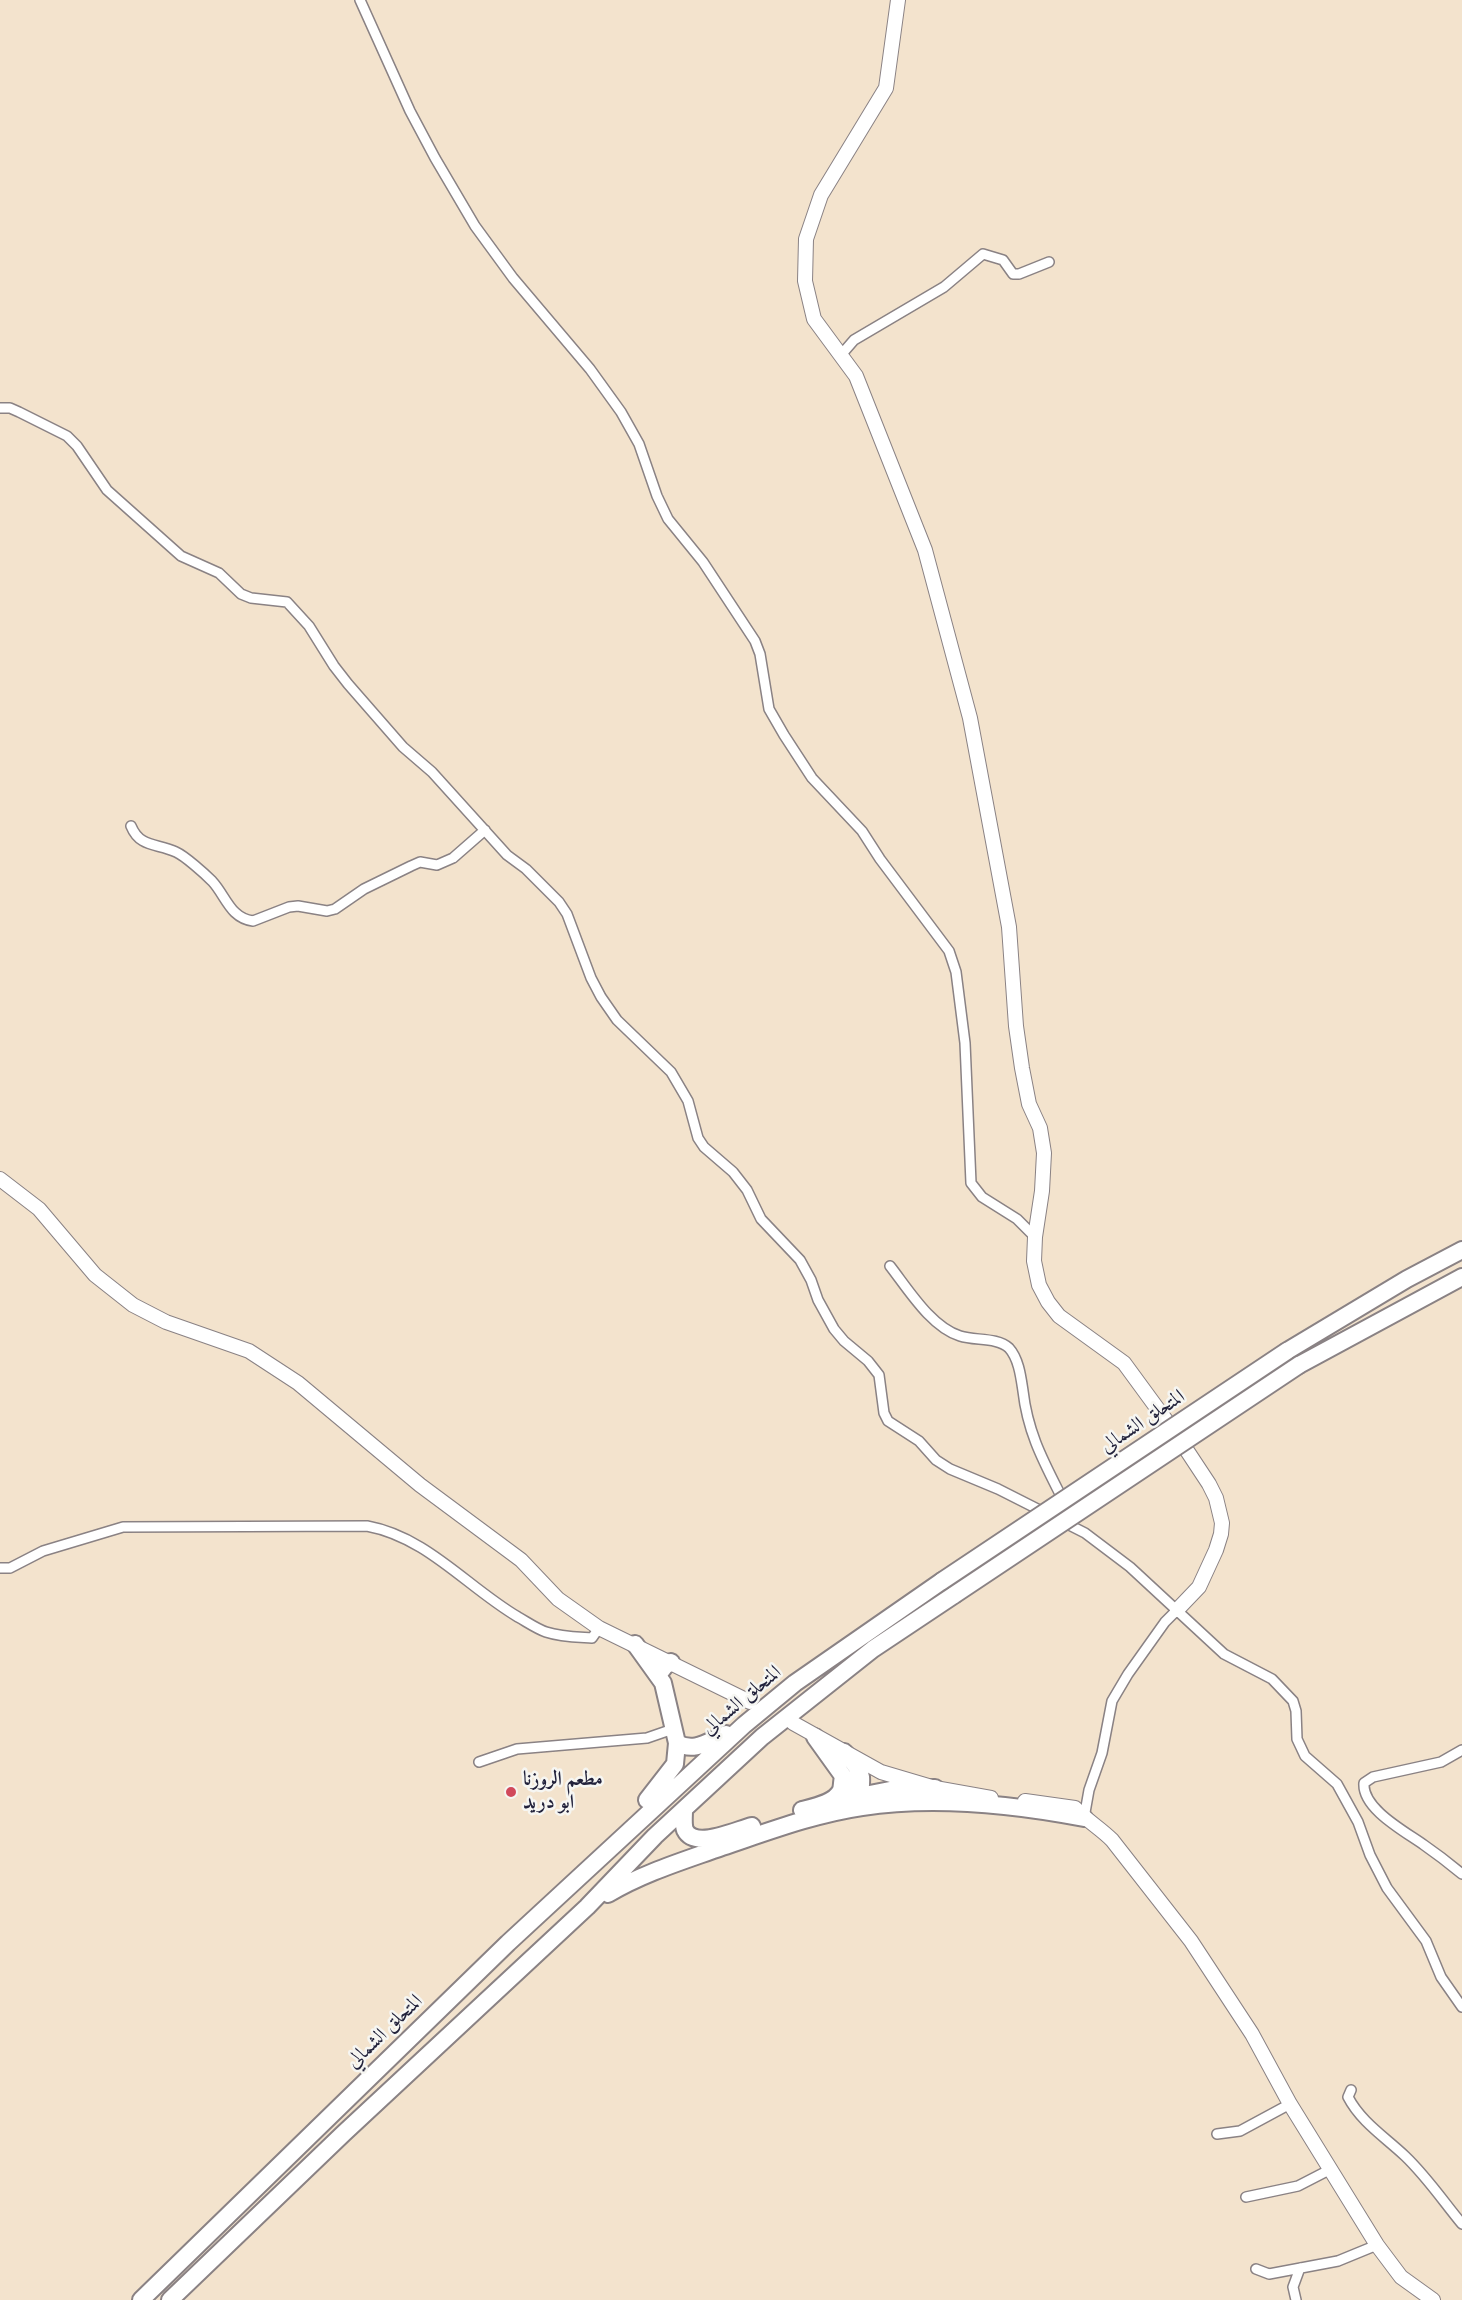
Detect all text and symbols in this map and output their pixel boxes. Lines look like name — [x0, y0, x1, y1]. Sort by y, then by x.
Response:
street label: المتحلق الشمالي — [1096, 1385, 1190, 1459]
street label: المتحلق الشمالي — [697, 1661, 787, 1741]
place label: مطعم الروزنا ابو دريد — [523, 1768, 603, 1815]
marker: مطعم الروزنا ابو دريد — [504, 1785, 518, 1799]
street label: المتحلق الشمالي — [342, 1990, 428, 2074]

